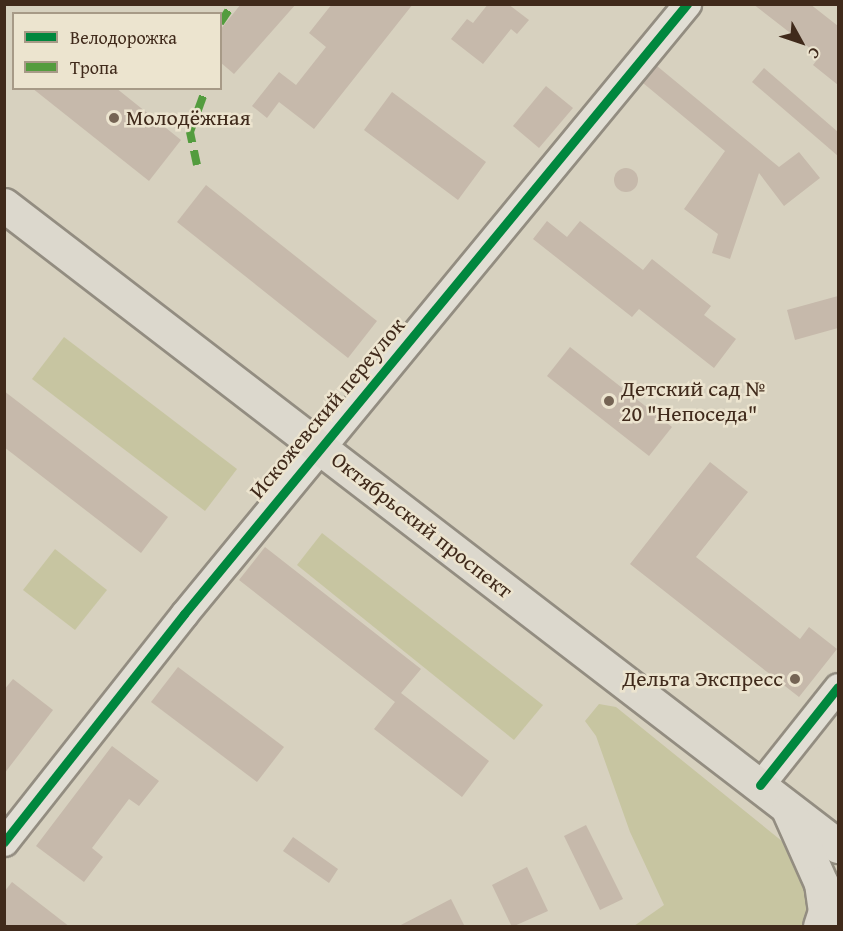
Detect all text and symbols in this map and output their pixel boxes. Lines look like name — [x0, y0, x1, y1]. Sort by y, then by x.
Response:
legend — [12, 12, 222, 90]
north arrow — [771, 12, 831, 72]
text: Велодорожка — [70, 24, 177, 51]
text: С — [803, 42, 827, 65]
text: Тропа — [70, 54, 118, 81]
place label: Молодёжная — [126, 105, 251, 131]
marker: Молодёжная — [107, 111, 121, 125]
street label: Искожевский переулок — [244, 312, 410, 504]
place label: Детский сад № 20 "Непоседа" — [621, 375, 766, 427]
marker: Детский сад № 20 "Непоседа" — [602, 394, 616, 408]
street label: Октябрьский проспект — [326, 446, 518, 604]
place label: Дельта Экспресс — [622, 666, 783, 692]
marker: Дельта Экспресс — [788, 672, 802, 686]

